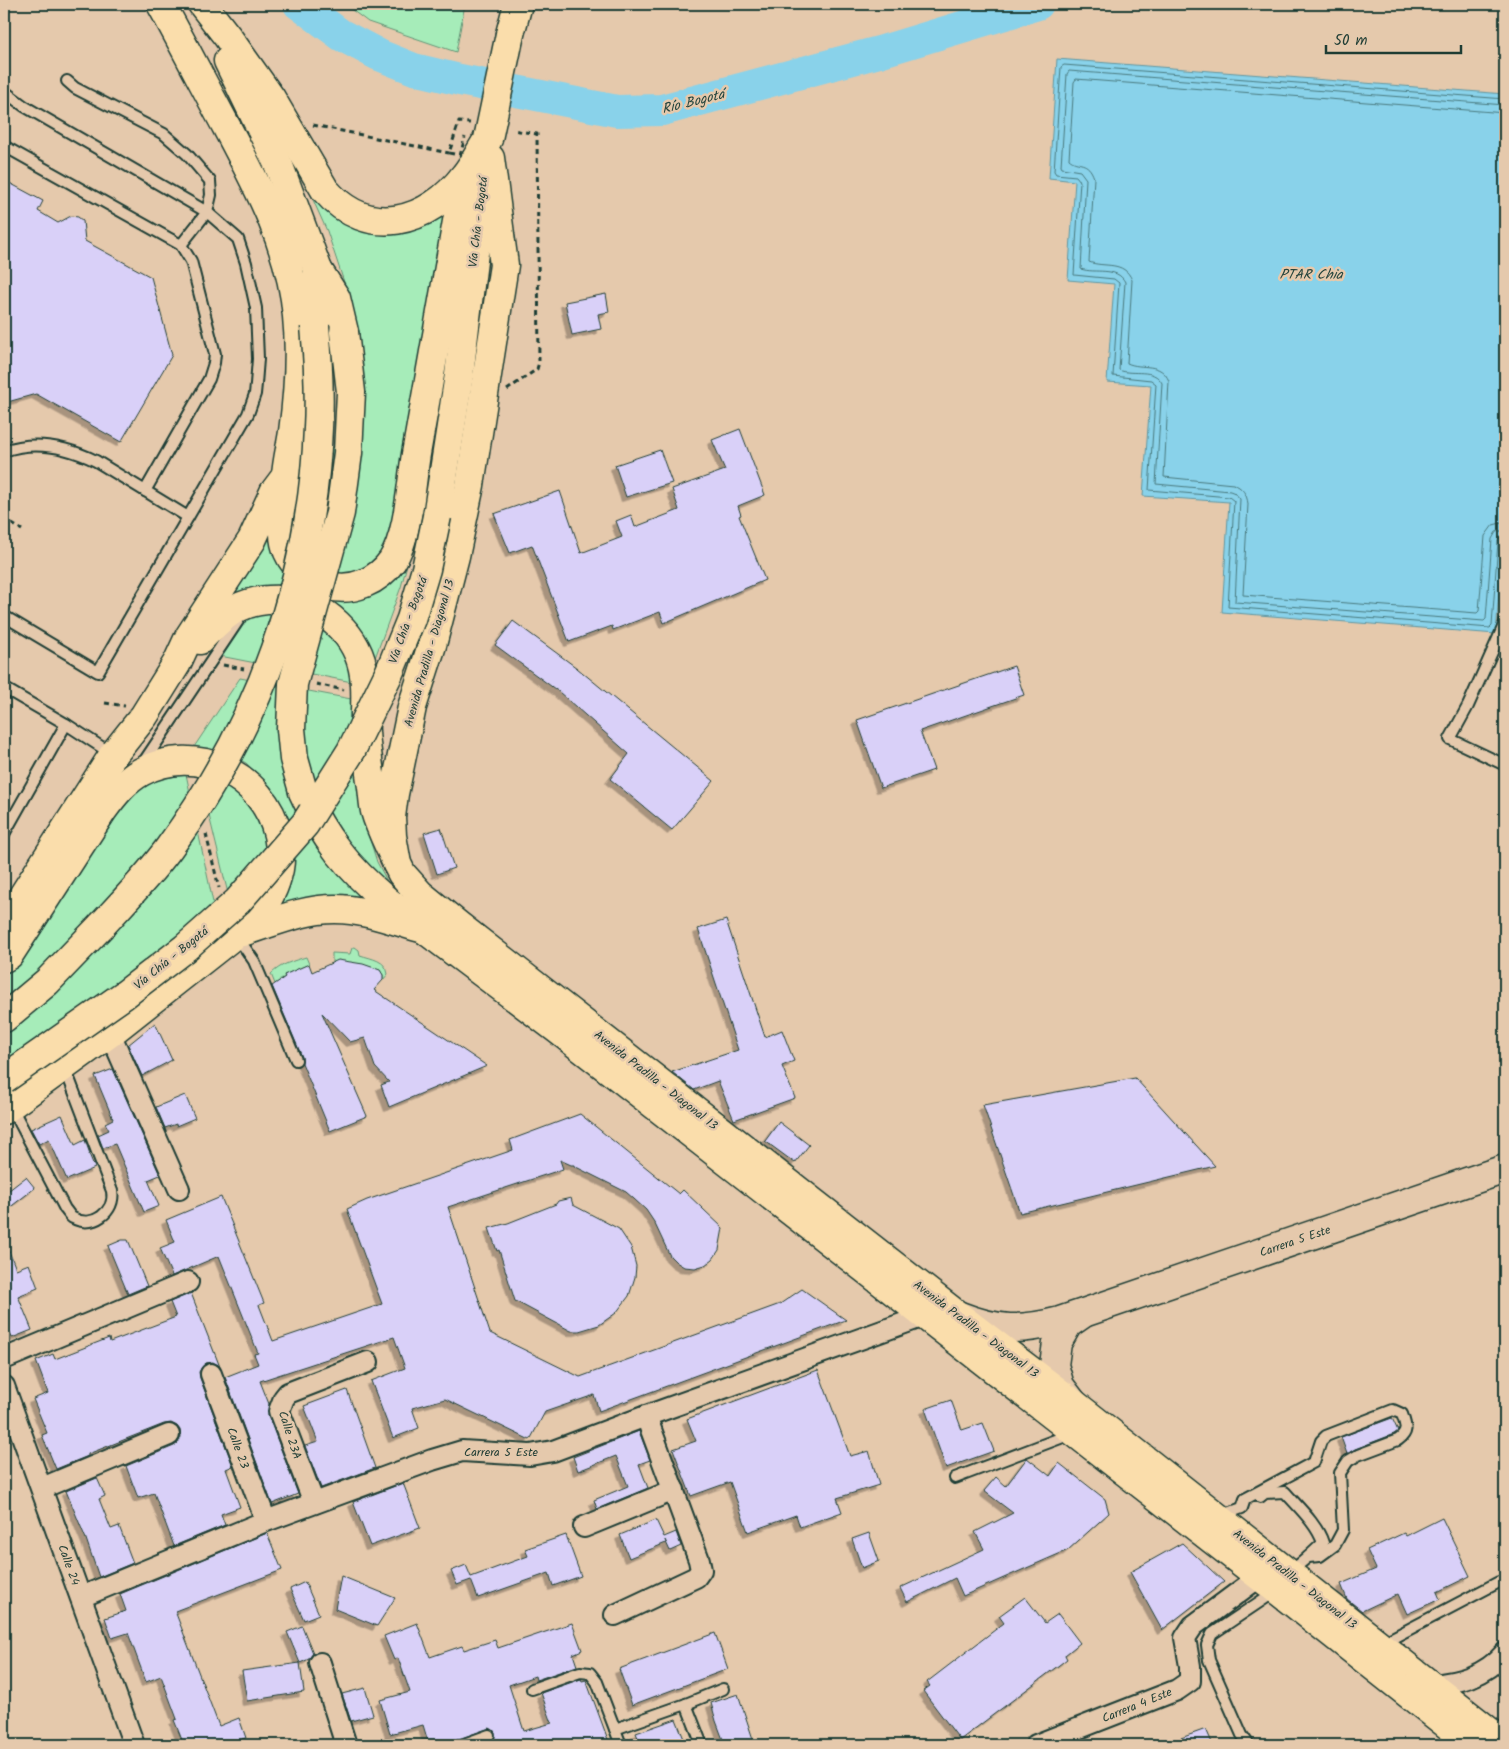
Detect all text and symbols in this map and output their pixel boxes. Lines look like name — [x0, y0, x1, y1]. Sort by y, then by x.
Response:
scale bar — [1326, 22, 1462, 54]
text: 50 m — [1334, 29, 1368, 53]
water label: Río Bogotá — [660, 83, 731, 120]
street label: Vía Chía - Bogotá — [463, 174, 494, 269]
water label: PTAR Chia — [1279, 264, 1344, 286]
street label: Vía Chía - Bogotá — [384, 573, 433, 666]
street label: Avenida Pradilla - Diagonal 13 — [399, 577, 460, 729]
street label: Vía Chía - Bogotá — [130, 921, 214, 995]
street label: Avenida Pradilla - Diagonal 13 — [590, 1026, 722, 1135]
street label: Carrera 5 Este — [1257, 1220, 1334, 1263]
street label: Avenida Pradilla - Diagonal 13 — [909, 1276, 1043, 1383]
street label: Calle 23A — [273, 1408, 306, 1462]
street label: Calle 23 — [221, 1425, 254, 1472]
street label: Carrera 5 Este — [464, 1443, 539, 1462]
street label: Avenida Pradilla - Diagonal 13 — [1229, 1525, 1361, 1634]
street label: Calle 24 — [52, 1542, 85, 1589]
street label: Carrera 4 Este — [1099, 1683, 1176, 1728]

